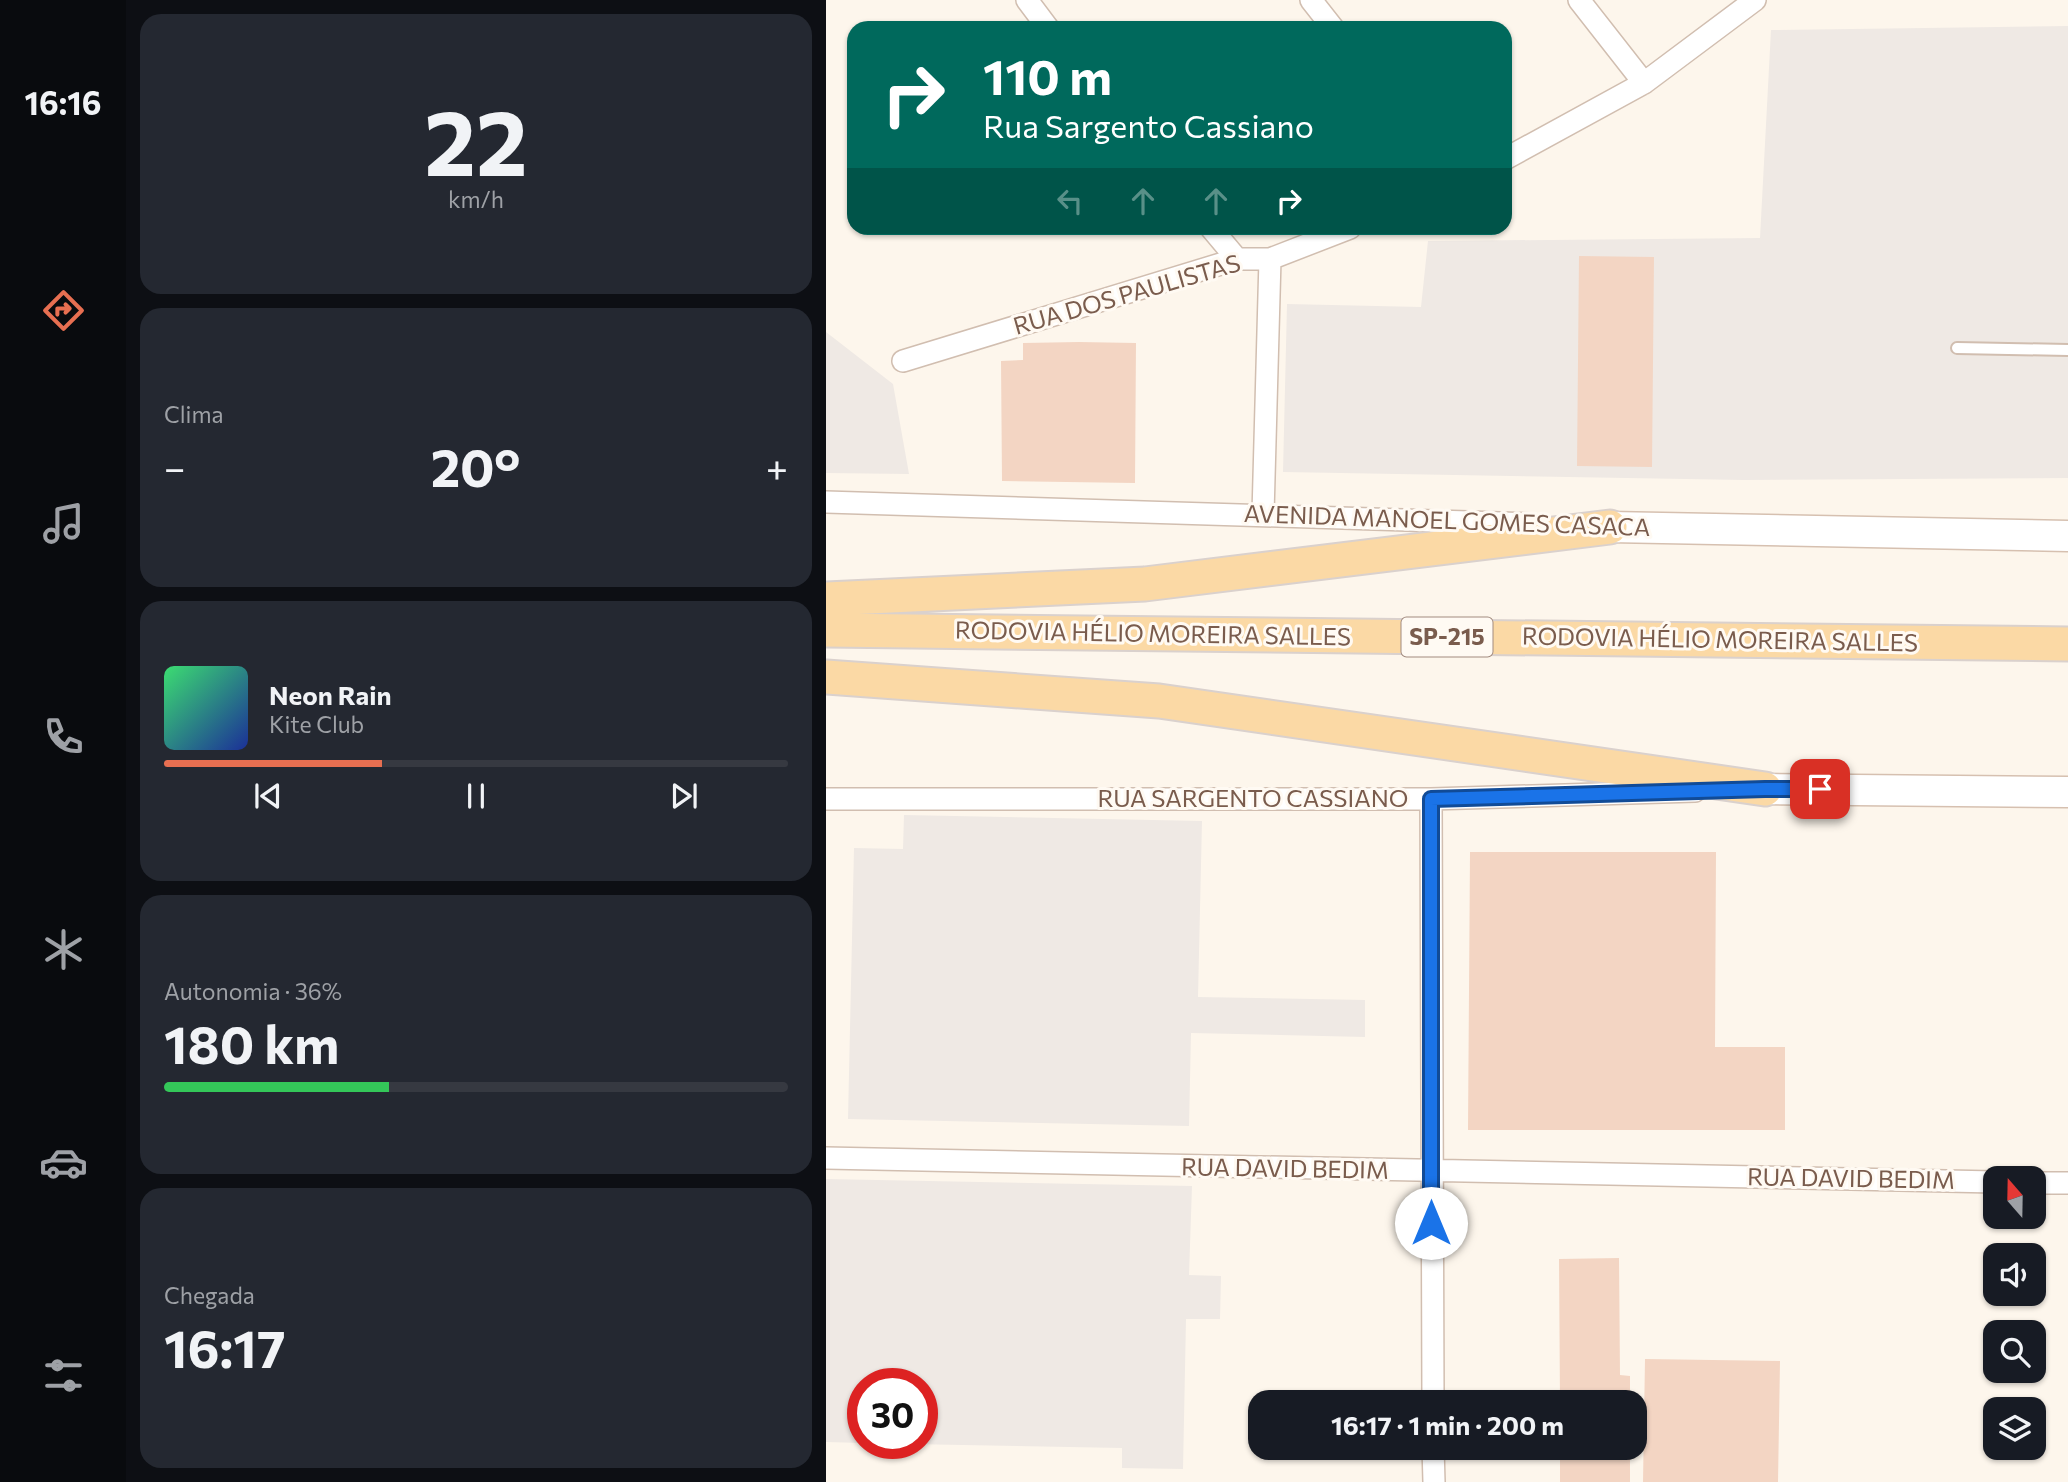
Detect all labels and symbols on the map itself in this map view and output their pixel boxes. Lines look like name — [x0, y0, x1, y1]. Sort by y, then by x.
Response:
street label: RUA DOS PAULISTAS — [1010, 247, 1243, 340]
street label: AVENIDA MANOEL GOMES CASACA — [1243, 498, 1651, 541]
street label: RODOVIA HÉLIO MOREIRA SALLES — [955, 615, 1351, 650]
road number: SP-215 — [1402, 618, 1492, 656]
street label: RODOVIA HÉLIO MOREIRA SALLES — [1522, 621, 1918, 656]
pin — [1790, 759, 1850, 819]
street label: RUA SARGENTO CASSIANO — [1098, 783, 1408, 812]
street label: RUA DAVID BEDIM — [1181, 1151, 1389, 1184]
street label: RUA DAVID BEDIM — [1747, 1161, 1955, 1194]
north arrow — [1983, 1166, 2046, 1228]
position arrow — [1394, 1186, 1468, 1260]
speed limit sign: 30 — [847, 1368, 938, 1459]

